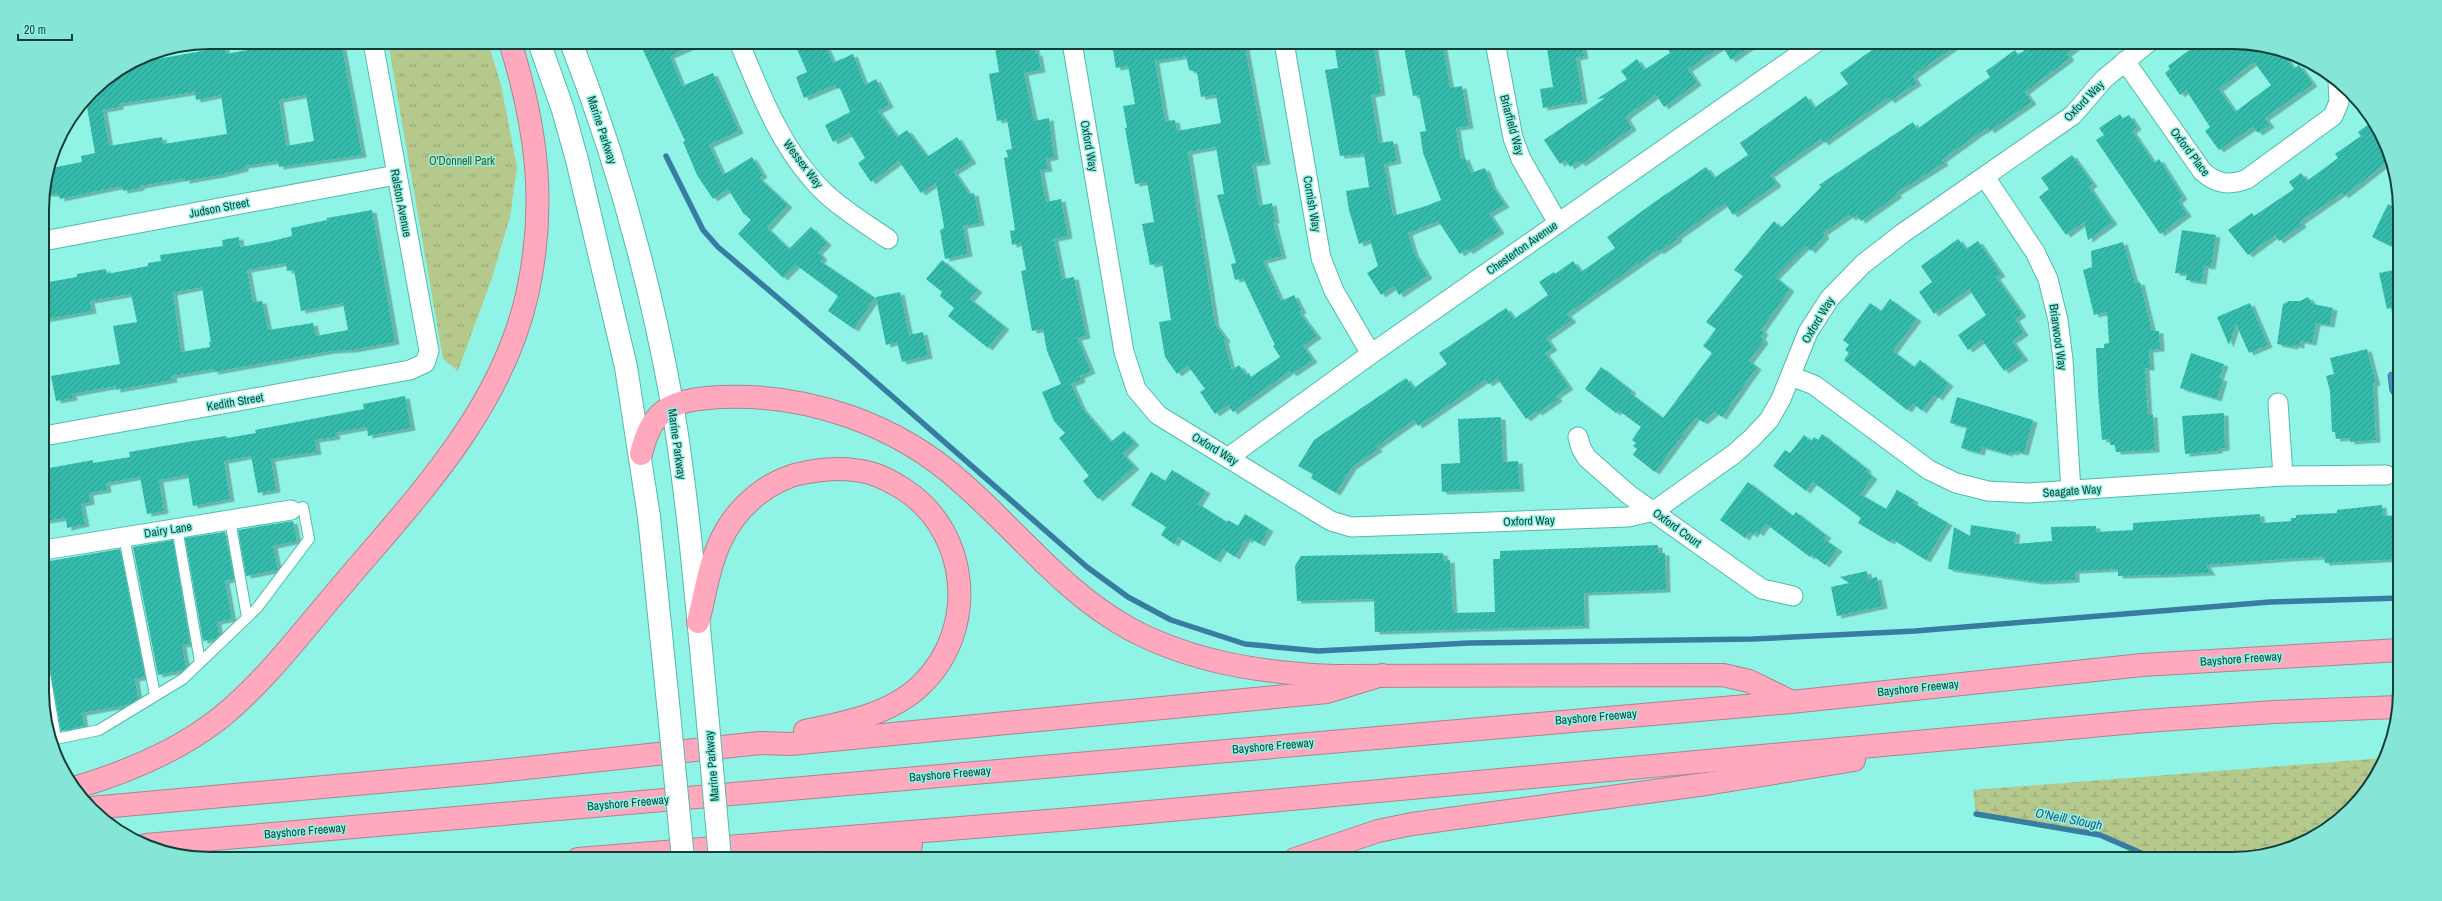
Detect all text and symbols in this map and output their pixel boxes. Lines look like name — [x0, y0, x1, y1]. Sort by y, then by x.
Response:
scale bar — [18, 16, 72, 42]
text: 20 m — [24, 22, 46, 38]
street label: Oxford Way — [2060, 77, 2108, 125]
street label: Briarfield Way — [1496, 93, 1528, 157]
street label: Marine Parkway — [583, 94, 621, 166]
street label: Oxford Way — [1077, 119, 1101, 173]
street label: Oxford Place — [2166, 124, 2214, 180]
street label: Wessex Way — [779, 136, 827, 192]
park label: O'Donnell Park — [429, 153, 495, 169]
street label: Ralston Avenue — [387, 168, 415, 238]
street label: Cornish Way — [1299, 175, 1325, 233]
street label: Judson Street — [188, 194, 251, 222]
street label: Chesterton Avenue — [1483, 217, 1561, 279]
street label: Oxford Way — [1798, 294, 1838, 346]
street label: Briarwood Way — [2045, 303, 2071, 371]
street label: Kedith Street — [205, 389, 265, 415]
street label: Marine Parkway — [664, 408, 690, 480]
street label: Oxford Way — [1189, 429, 1241, 469]
street label: Seagate Way — [2042, 481, 2102, 501]
street label: Oxford Court — [1650, 505, 1705, 551]
street label: Oxford Way — [1503, 512, 1555, 530]
street label: Dairy Lane — [143, 518, 193, 542]
street label: Bayshore Freeway — [2200, 648, 2283, 670]
street label: Bayshore Freeway — [1876, 676, 1960, 700]
street label: Bayshore Freeway — [1554, 705, 1638, 729]
street label: Marine Parkway — [701, 730, 723, 802]
street label: Bayshore Freeway — [1231, 734, 1315, 758]
street label: Bayshore Freeway — [908, 762, 992, 786]
street label: Bayshore Freeway — [586, 791, 670, 815]
water label: O'Neill Slough — [2034, 804, 2104, 834]
street label: Bayshore Freeway — [263, 819, 347, 843]

